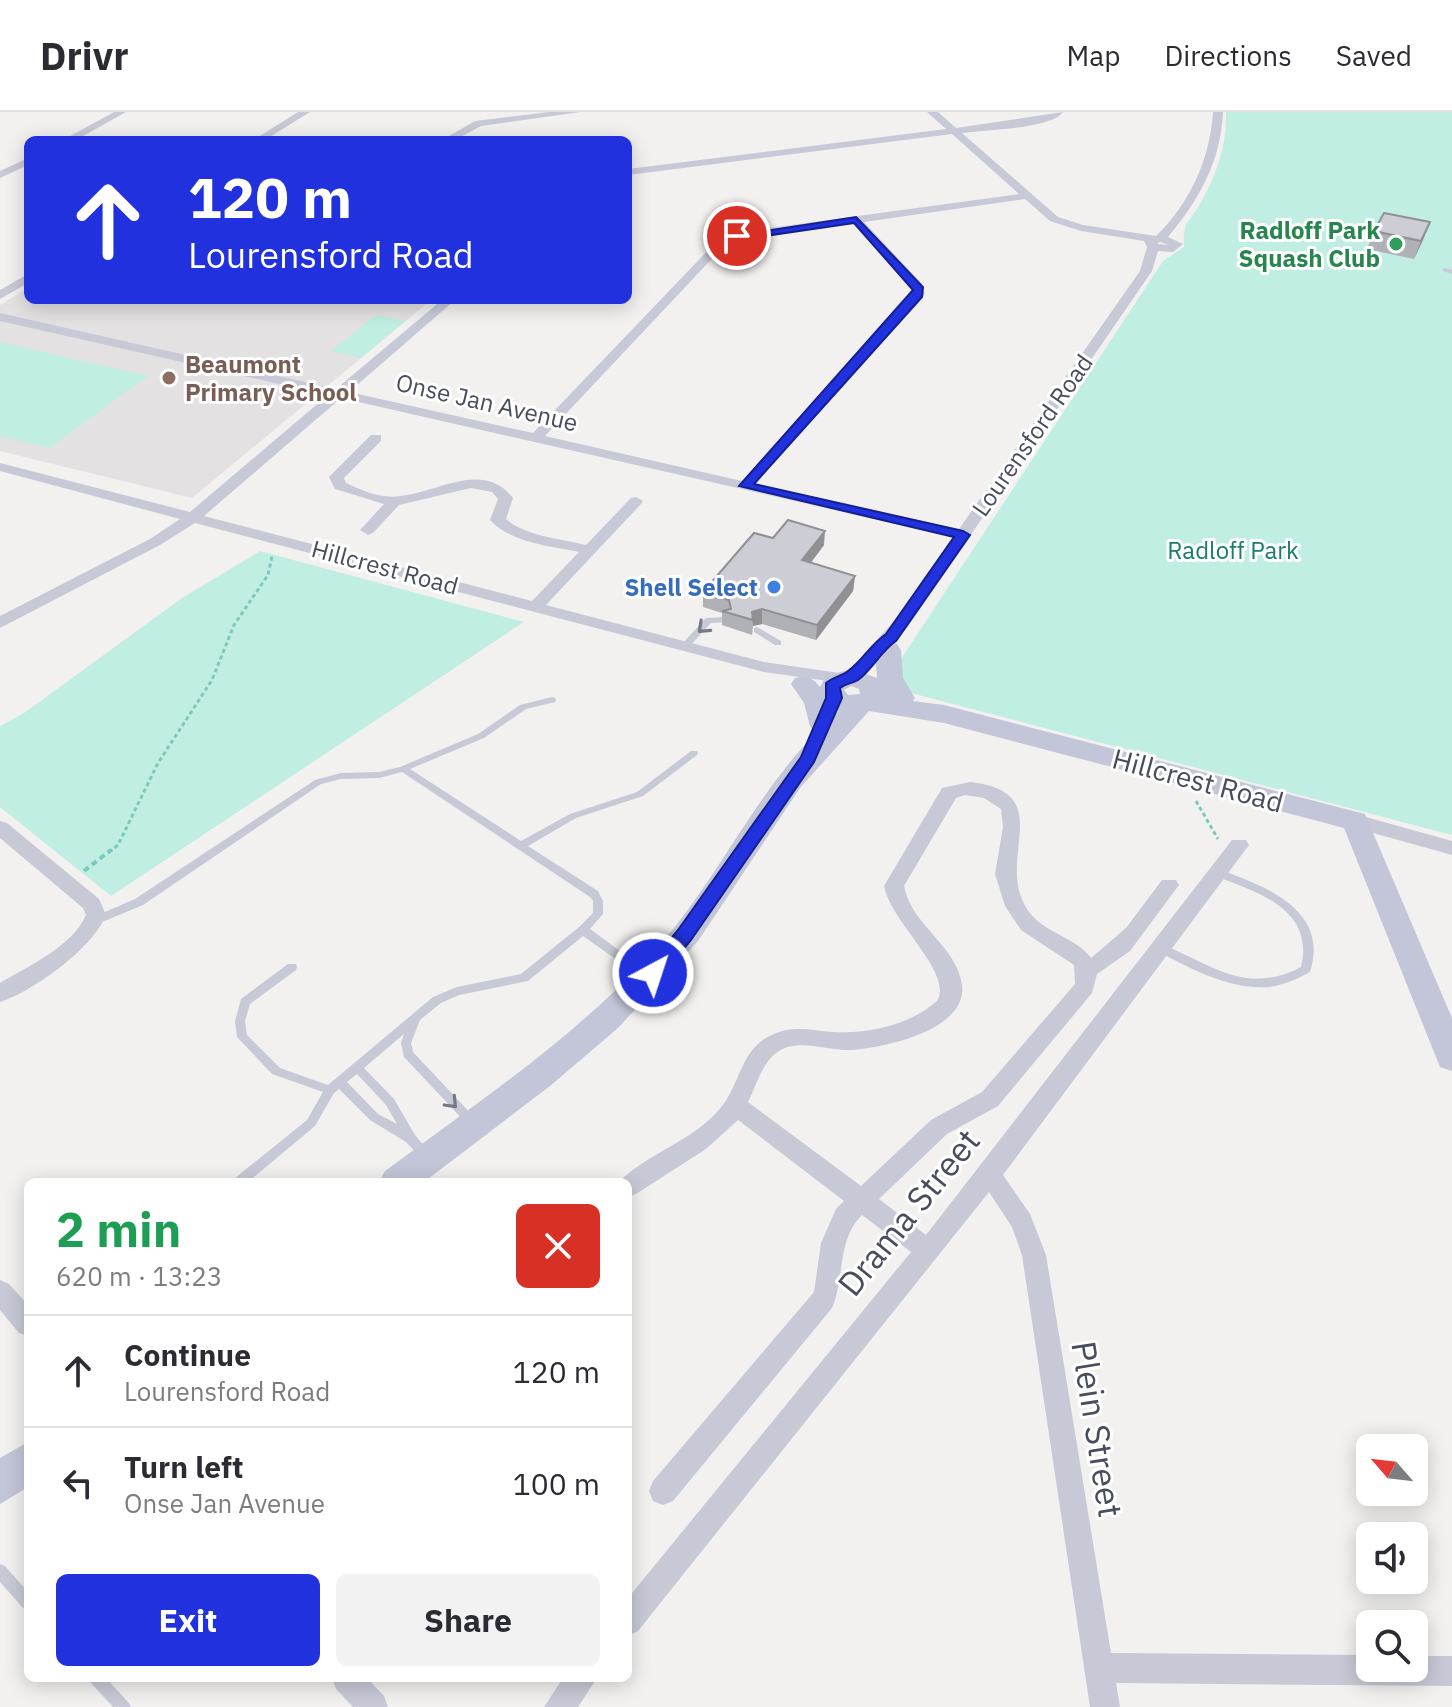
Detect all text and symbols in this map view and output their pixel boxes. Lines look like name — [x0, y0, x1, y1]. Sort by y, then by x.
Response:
text: Drivr — [40, 31, 129, 80]
text: Map — [1066, 37, 1120, 74]
text: Directions — [1164, 37, 1292, 74]
text: Saved — [1336, 37, 1412, 74]
text: 120 m — [188, 161, 352, 233]
icon: ahead — [56, 168, 160, 272]
pin — [703, 202, 771, 270]
icon: arrive — [715, 214, 759, 258]
place label: Radloff Park Squash Club — [1239, 214, 1380, 274]
text: Lourensford Road — [188, 231, 474, 278]
marker: Radloff Park Squash Club — [1387, 235, 1405, 253]
place label: Beaumont Primary School — [185, 348, 357, 408]
street label: Lourensford Road — [964, 348, 1100, 522]
street label: Onse Jan Avenue — [393, 366, 581, 438]
marker: Beaumont Primary School — [160, 369, 178, 387]
street label: Hillcrest Road — [308, 532, 462, 602]
park label: Radloff Park — [1167, 534, 1299, 566]
place label: Shell Select — [624, 571, 758, 603]
marker: Shell Select — [765, 578, 783, 596]
one-way arrow — [698, 618, 712, 633]
street label: Hillcrest Road — [1108, 739, 1288, 821]
position arrow — [611, 931, 695, 1015]
one-way arrow — [443, 1094, 458, 1108]
street label: Drama Street — [827, 1119, 989, 1305]
text: 2 min — [56, 1198, 181, 1260]
button: close — [516, 1204, 600, 1288]
text: 620 m · 13:23 — [56, 1259, 222, 1293]
text: Continue — [124, 1335, 251, 1374]
street label: Plein Street — [1062, 1338, 1134, 1520]
icon: ahead — [56, 1349, 100, 1393]
text: 120 m — [513, 1352, 600, 1391]
text: Lourensford Road — [124, 1374, 330, 1408]
north arrow — [1356, 1434, 1428, 1506]
map controls — [1356, 1434, 1428, 1682]
text: Turn left — [124, 1447, 243, 1486]
icon: left — [56, 1461, 100, 1505]
text: 100 m — [513, 1464, 600, 1503]
text: Onse Jan Avenue — [124, 1486, 325, 1520]
button: sound — [1356, 1522, 1428, 1594]
button: Exit — [56, 1574, 320, 1666]
button: Share — [336, 1574, 600, 1666]
button: search — [1356, 1610, 1428, 1682]

